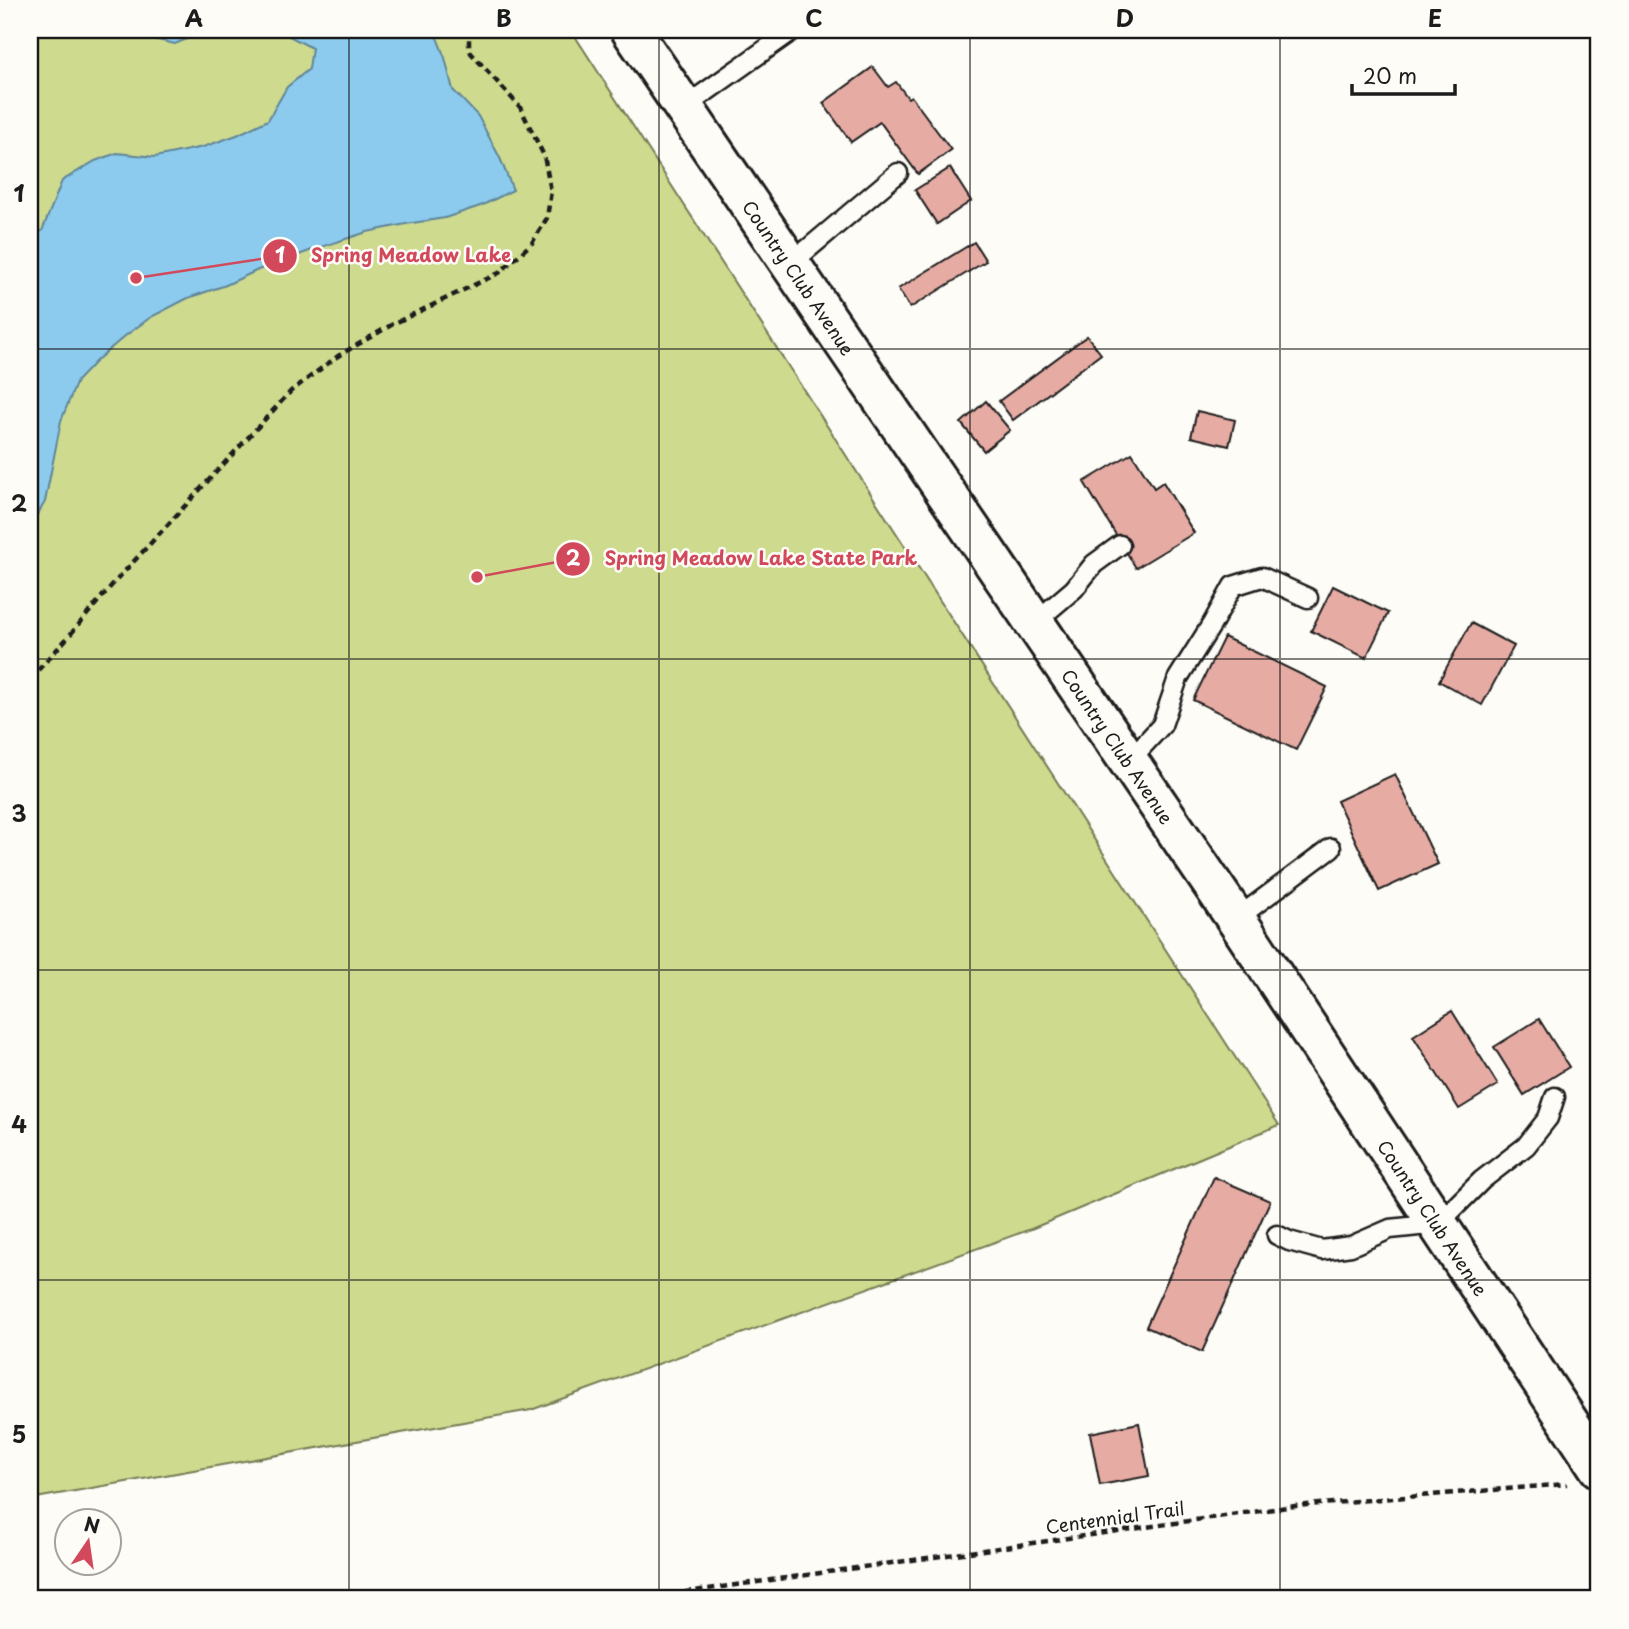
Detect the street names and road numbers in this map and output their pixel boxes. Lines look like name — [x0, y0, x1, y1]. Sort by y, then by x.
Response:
street label: Country Club Avenue — [737, 194, 862, 360]
street label: Country Club Avenue — [1056, 663, 1181, 829]
street label: Country Club Avenue — [1372, 1134, 1495, 1301]
street label: Centennial Trail — [1044, 1494, 1186, 1540]

